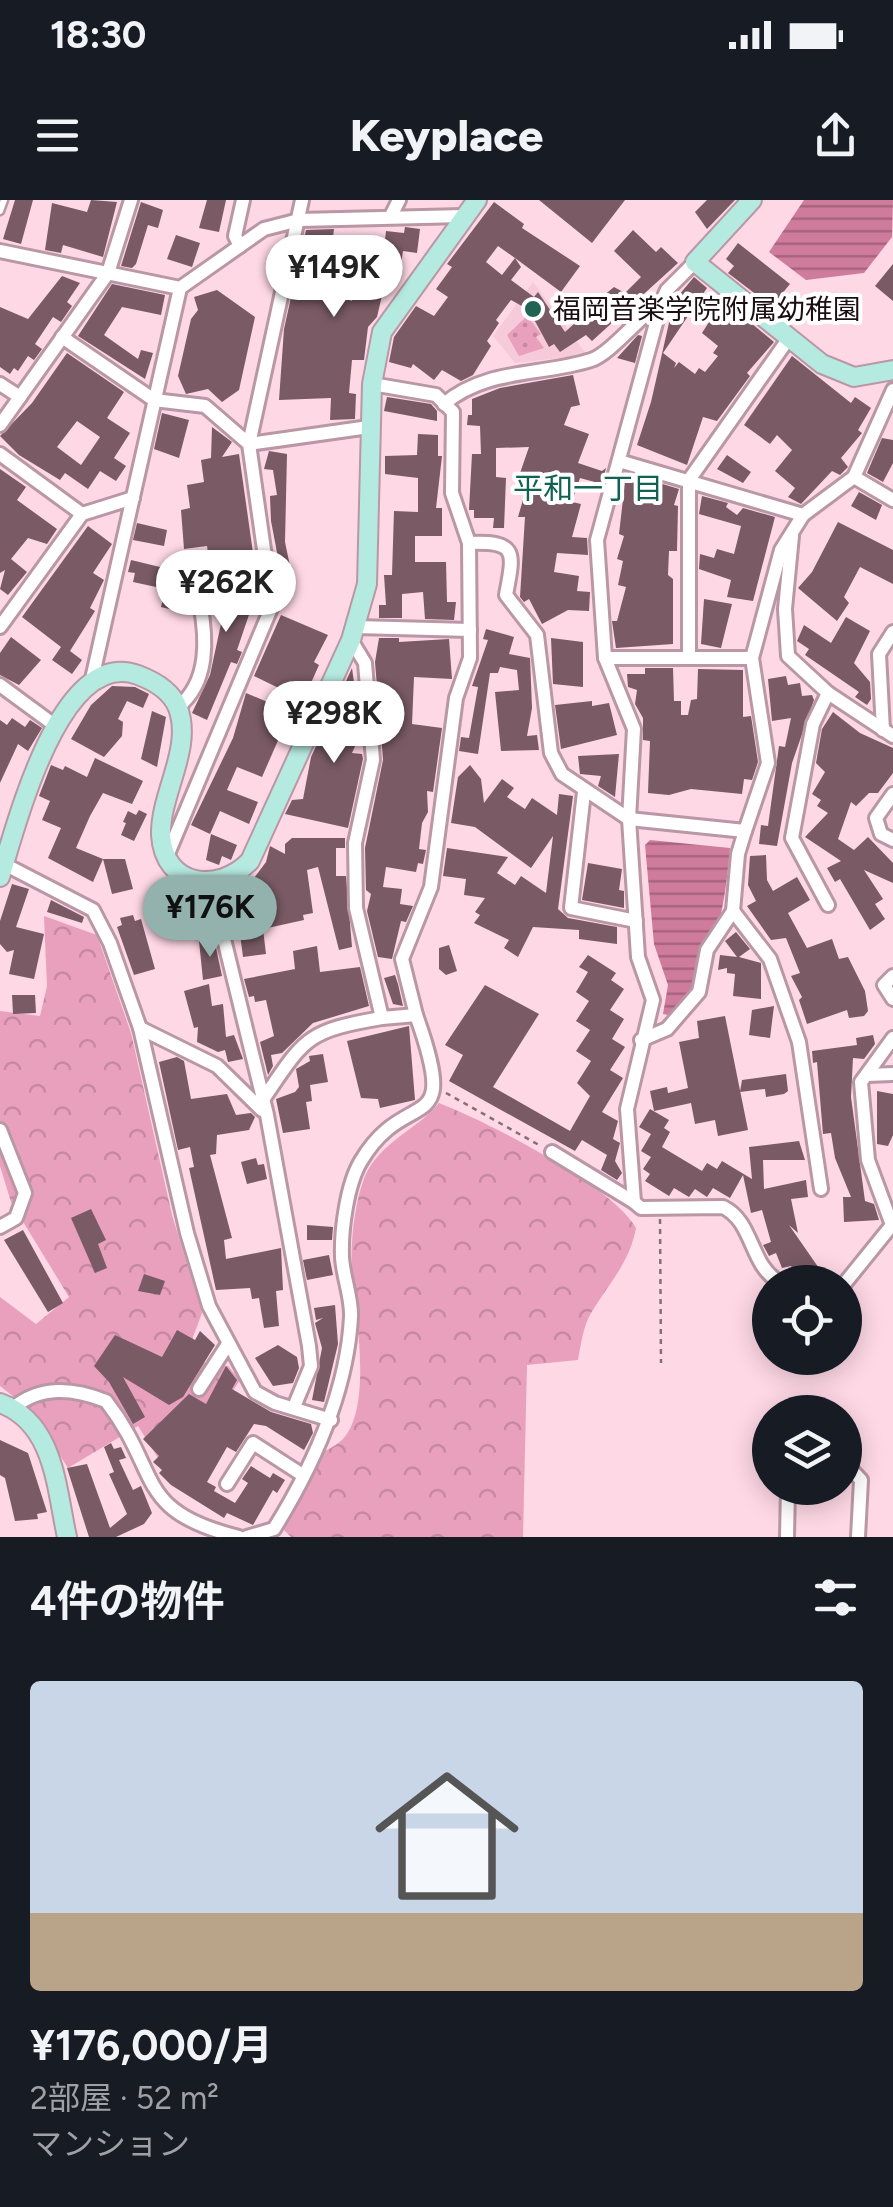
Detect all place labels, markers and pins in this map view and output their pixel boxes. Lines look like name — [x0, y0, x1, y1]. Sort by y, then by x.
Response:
pin: ¥149K — [264, 235, 404, 320]
place label: 福岡音楽学院附属幼稚園 — [553, 292, 861, 326]
marker: 福岡音楽学院附属幼稚園 — [522, 298, 544, 320]
pin: ¥262K — [156, 550, 296, 635]
pin: ¥298K — [264, 681, 404, 766]
pin: ¥176K — [140, 875, 280, 960]

